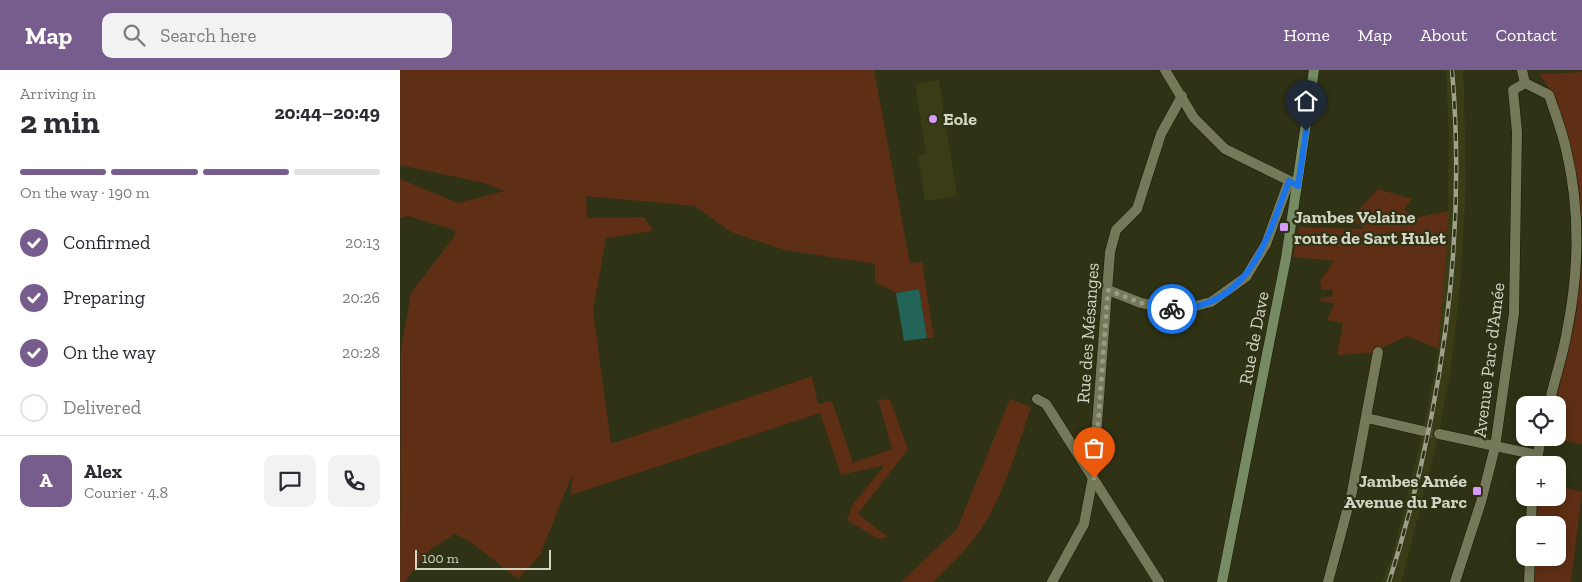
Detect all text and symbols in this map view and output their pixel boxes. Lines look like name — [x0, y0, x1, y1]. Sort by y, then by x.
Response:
search box — [102, 13, 452, 58]
text: Map — [25, 21, 72, 50]
icon: search — [120, 21, 148, 49]
text: Search here — [160, 24, 257, 47]
text: Home — [1283, 24, 1330, 46]
text: Map — [1358, 24, 1392, 46]
text: About — [1420, 24, 1467, 46]
text: Contact — [1495, 24, 1557, 46]
pin — [1285, 80, 1327, 131]
text: Arriving in — [20, 84, 96, 103]
icon: home — [1292, 87, 1320, 115]
text: 20:44–20:49 — [274, 101, 380, 124]
text: 2 min — [20, 103, 100, 141]
place label: Eole — [943, 108, 977, 130]
marker: Eole — [927, 113, 939, 125]
text: On the way · 190 m — [20, 183, 150, 202]
place label: Jambes Velaine route de Sart Hulet — [1294, 206, 1447, 249]
marker: Jambes Velaine route de Sart Hulet — [1278, 221, 1290, 233]
icon: check — [20, 229, 48, 257]
text: Confirmed — [63, 231, 150, 254]
text: 20:13 — [345, 233, 380, 252]
street label: Rue des Mésanges — [1072, 262, 1104, 404]
street label: Avenue Parc d'Amée — [1469, 281, 1509, 439]
icon: check — [20, 284, 48, 312]
courier — [1147, 284, 1197, 334]
text: Preparing — [63, 286, 145, 309]
text: 20:26 — [342, 288, 380, 307]
street label: Rue de Dave — [1234, 290, 1274, 386]
icon: bike — [1158, 295, 1186, 323]
icon: check — [20, 339, 48, 367]
text: On the way — [63, 341, 156, 364]
text: 20:28 — [342, 343, 380, 362]
text: Delivered — [63, 396, 141, 419]
map controls — [1516, 396, 1566, 566]
button: locate — [1516, 396, 1566, 446]
pin — [1073, 427, 1115, 478]
icon: bag — [1080, 434, 1108, 462]
button: chat — [264, 455, 316, 507]
button: phone — [328, 455, 380, 507]
button: + — [1516, 456, 1566, 506]
text: Alex — [84, 460, 122, 483]
text: A — [39, 469, 53, 492]
place label: Jambes Amée Avenue du Parc — [1344, 470, 1468, 513]
text: Courier · 4.8 — [84, 483, 168, 502]
marker: Jambes Amée Avenue du Parc — [1471, 485, 1483, 497]
button: − — [1516, 516, 1566, 566]
scale bar — [415, 547, 551, 570]
text: 100 m — [422, 550, 459, 567]

